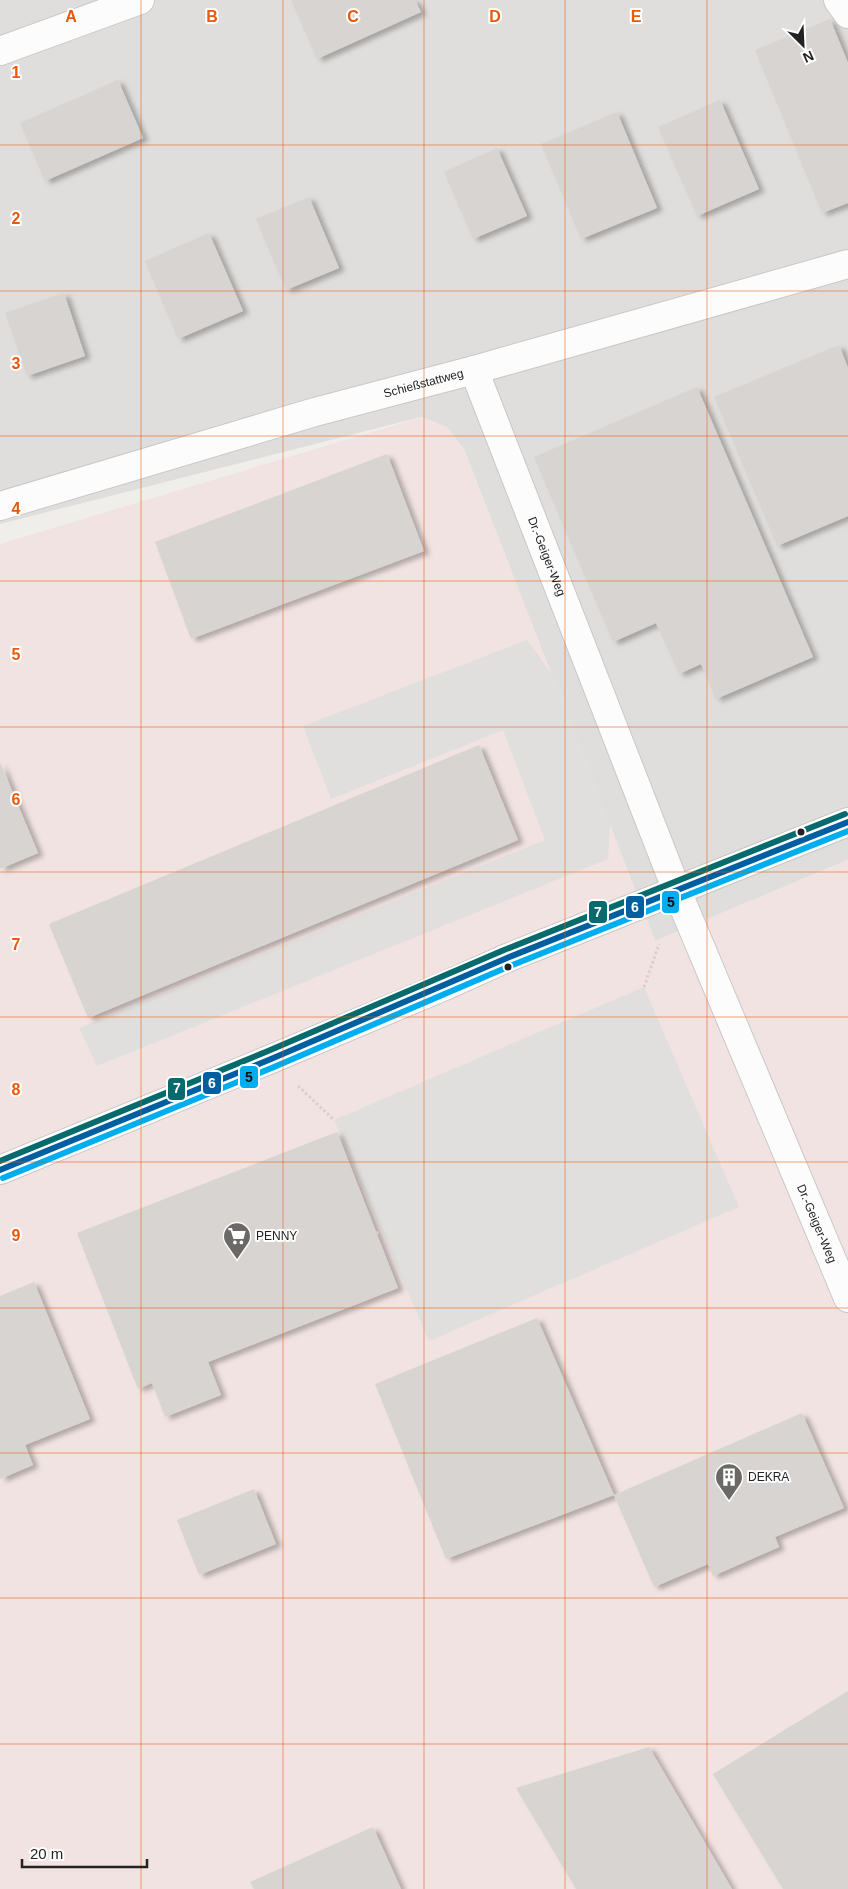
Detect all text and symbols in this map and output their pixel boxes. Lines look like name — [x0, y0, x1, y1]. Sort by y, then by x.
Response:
text: A — [65, 8, 77, 25]
text: B — [206, 8, 218, 25]
text: C — [347, 8, 359, 25]
text: D — [489, 8, 501, 25]
text: E — [631, 8, 642, 25]
north arrow — [778, 20, 828, 70]
text: N — [800, 48, 816, 66]
text: 1 — [12, 64, 21, 81]
text: 2 — [12, 210, 21, 227]
text: 3 — [12, 355, 21, 372]
street label: Schießstattweg — [382, 366, 465, 401]
text: 4 — [12, 500, 21, 517]
street label: Dr.-Geiger-Weg — [525, 515, 568, 598]
text: 5 — [12, 646, 21, 663]
text: 6 — [12, 791, 21, 808]
unlabelled marker — [796, 827, 806, 837]
line badge: 5 — [661, 890, 680, 914]
text: 5 — [667, 894, 675, 910]
line badge: 6 — [625, 895, 645, 919]
text: 6 — [631, 899, 639, 915]
line badge: 7 — [588, 900, 608, 924]
text: 7 — [594, 904, 602, 920]
text: 7 — [12, 936, 21, 953]
unlabelled marker — [503, 962, 513, 972]
line badge: 5 — [239, 1065, 259, 1089]
text: 5 — [245, 1069, 253, 1085]
line badge: 6 — [202, 1071, 222, 1095]
text: 6 — [208, 1075, 216, 1091]
line badge: 7 — [167, 1077, 186, 1101]
text: 7 — [173, 1080, 181, 1096]
text: 8 — [12, 1081, 21, 1098]
street label: Dr.-Geiger-Weg — [794, 1182, 839, 1265]
supermarket icon: PENNY — [222, 1221, 252, 1260]
text: 9 — [12, 1227, 21, 1244]
place label: PENNY — [256, 1229, 297, 1243]
building icon: DEKRA — [714, 1462, 744, 1501]
place label: DEKRA — [748, 1470, 789, 1484]
scale bar — [22, 1836, 148, 1868]
text: 20 m — [30, 1845, 63, 1862]

